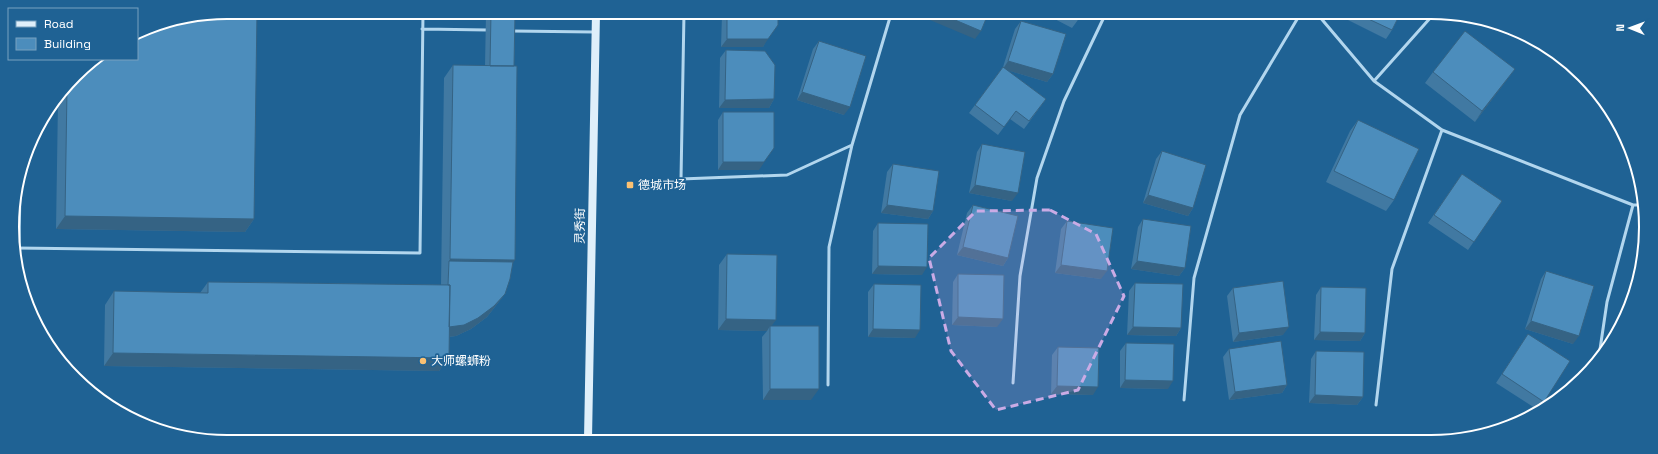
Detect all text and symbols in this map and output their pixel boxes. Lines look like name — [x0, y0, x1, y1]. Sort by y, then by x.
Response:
legend — [8, 8, 138, 60]
north arrow — [1610, 8, 1650, 48]
text: Road — [44, 16, 73, 32]
text: N — [1613, 24, 1627, 32]
text: Building — [44, 36, 91, 52]
place label: 德城市场 — [638, 177, 686, 193]
marker: 德城市场 — [625, 180, 635, 190]
street label: 灵秀街 — [572, 208, 588, 244]
place label: 大师螺蛳粉 — [431, 353, 491, 369]
marker: 大师螺蛳粉 — [418, 356, 428, 366]

